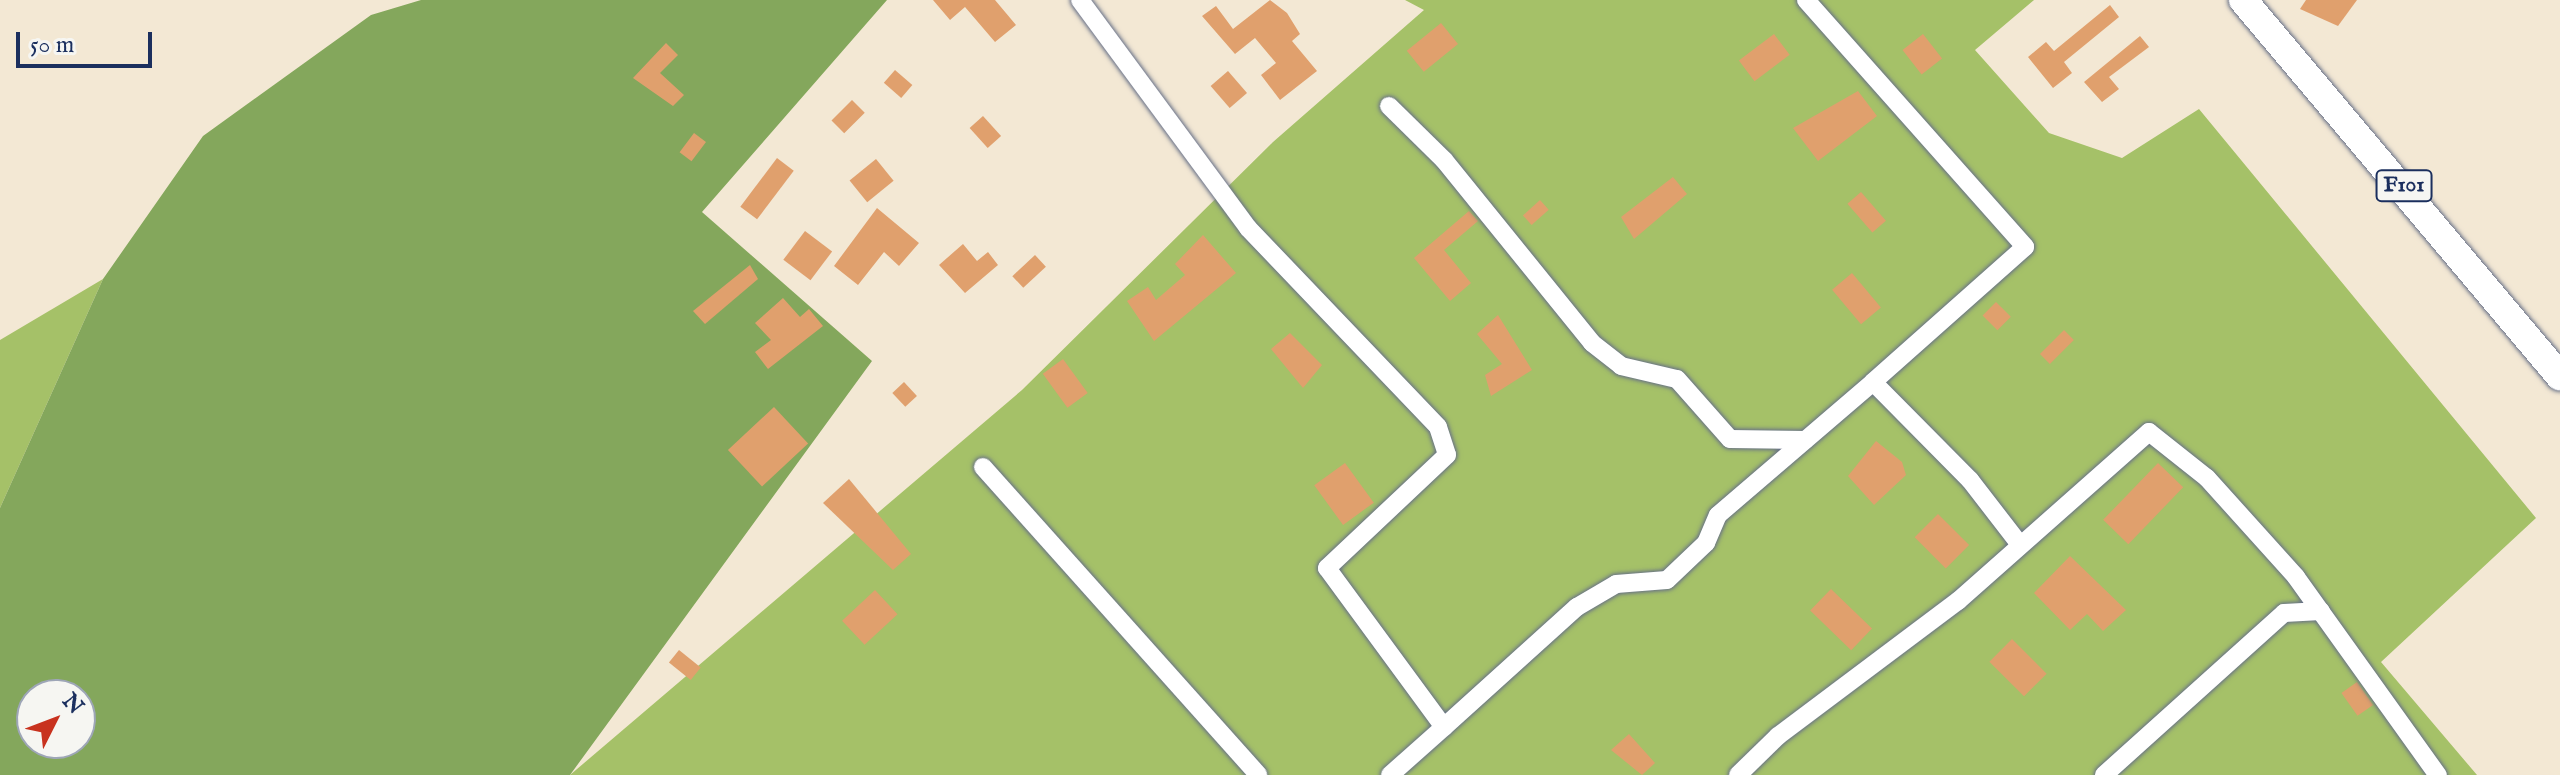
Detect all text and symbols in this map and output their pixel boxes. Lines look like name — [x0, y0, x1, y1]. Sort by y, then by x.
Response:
scale bar — [20, 16, 156, 66]
text: 50 m — [30, 30, 74, 61]
road number: F101 — [2374, 168, 2434, 204]
north arrow — [16, 679, 96, 759]
text: N — [56, 688, 89, 721]

